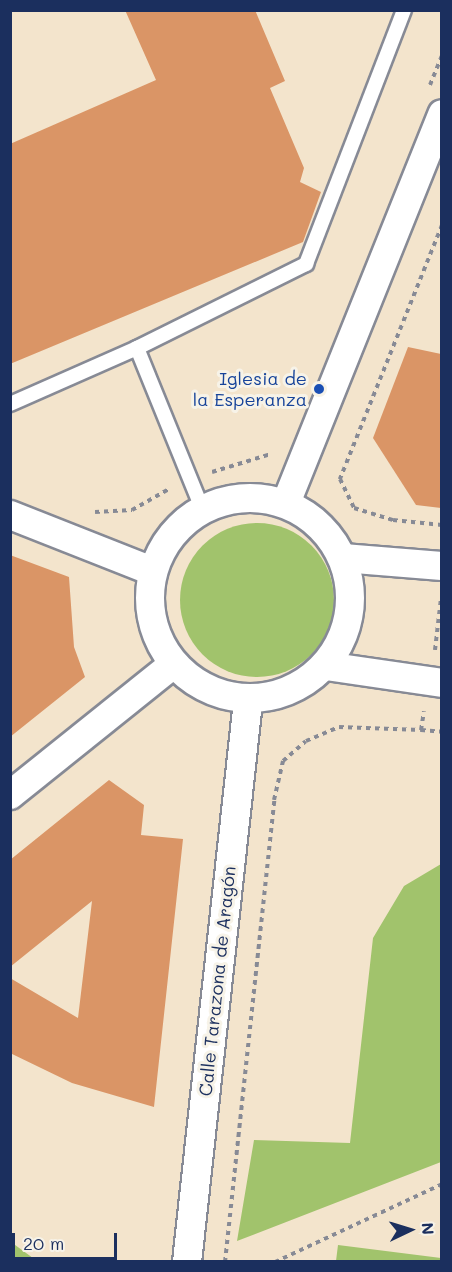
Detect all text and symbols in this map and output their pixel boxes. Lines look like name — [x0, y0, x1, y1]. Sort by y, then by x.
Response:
place label: Iglesia de la Esperanza — [193, 368, 307, 410]
marker: Iglesia de la Esperanza — [312, 382, 326, 396]
street label: Calle Tarazona de Aragón — [194, 865, 240, 1097]
north arrow — [380, 1200, 440, 1260]
scale bar — [15, 1221, 120, 1259]
text: N — [418, 1222, 439, 1236]
text: 20 m — [23, 1231, 64, 1255]

